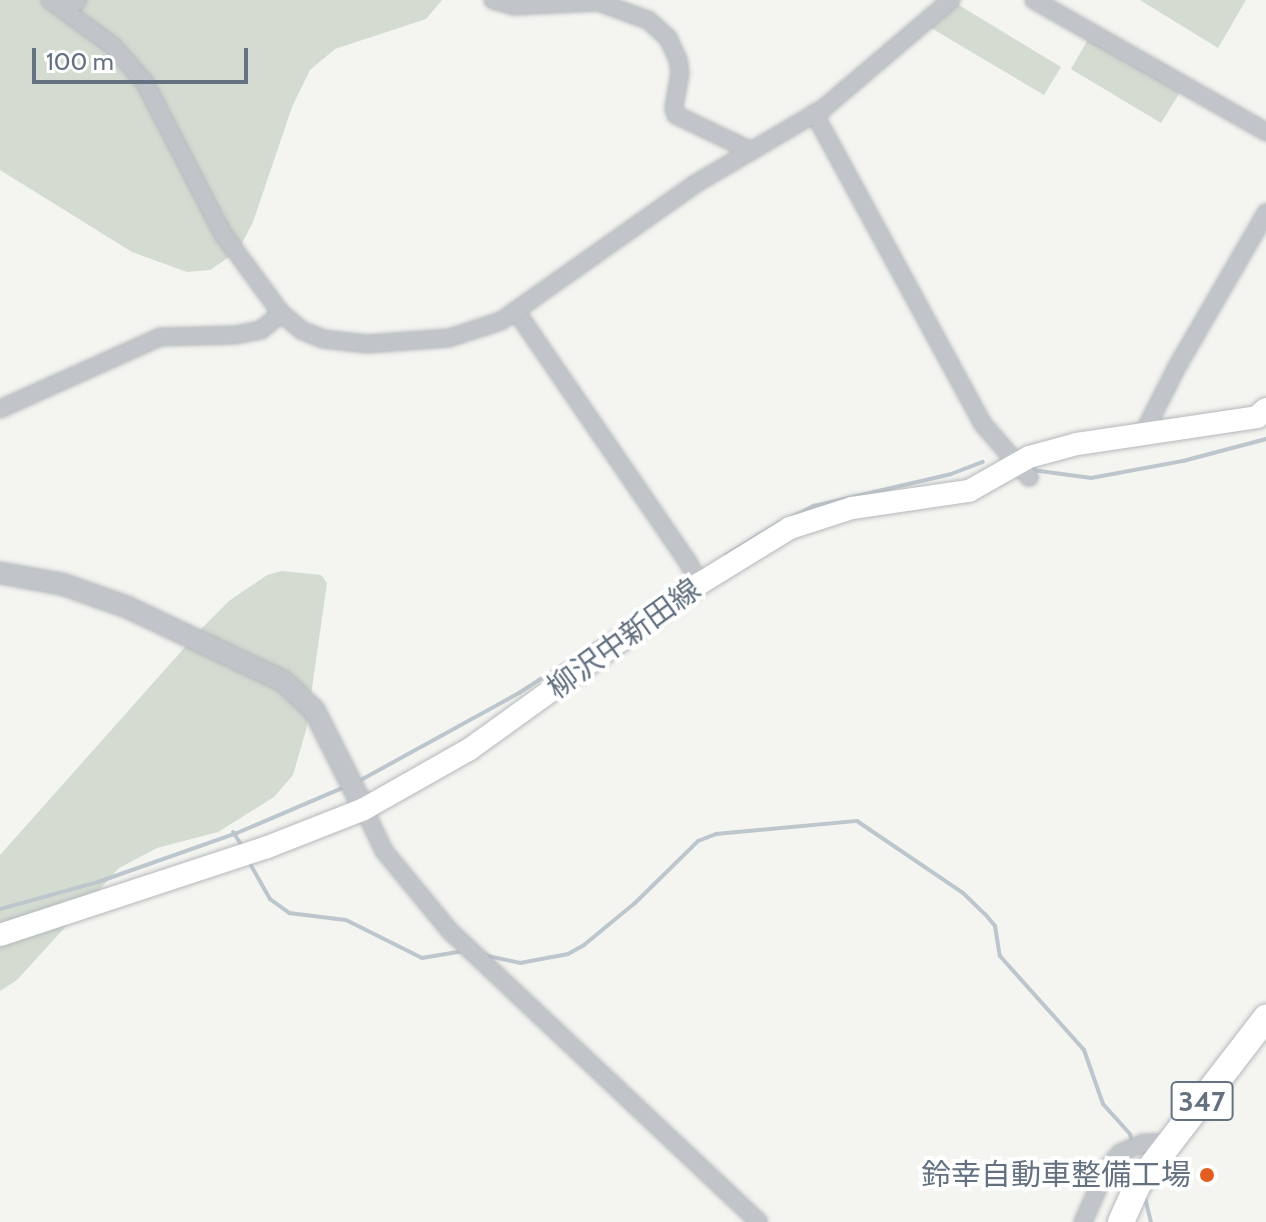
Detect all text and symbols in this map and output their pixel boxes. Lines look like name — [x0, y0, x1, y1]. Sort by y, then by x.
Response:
scale bar — [36, 32, 252, 82]
text: 100 m — [46, 47, 114, 76]
street label: 柳沢中新田線 — [541, 572, 707, 706]
road number: 347 — [1170, 1077, 1234, 1125]
place label: 鈴幸自動車整備工場 — [921, 1157, 1191, 1193]
marker: 鈴幸自動車整備工場 — [1198, 1166, 1216, 1184]

